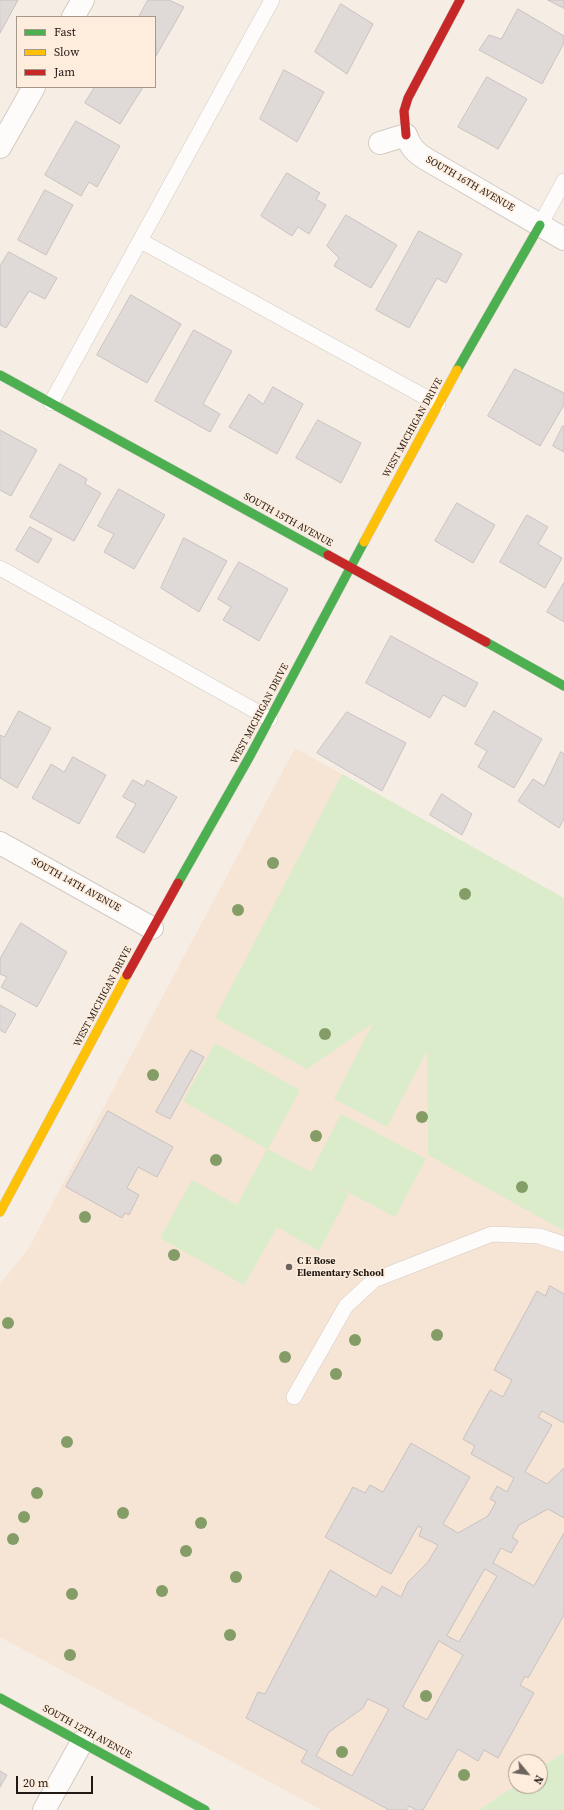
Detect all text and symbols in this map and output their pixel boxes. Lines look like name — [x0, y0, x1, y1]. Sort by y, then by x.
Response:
legend — [16, 16, 156, 88]
text: Fast — [54, 24, 76, 40]
text: Slow — [54, 44, 79, 60]
text: Jam — [54, 64, 75, 80]
street label: SOUTH 16TH AVENUE — [424, 154, 516, 214]
street label: WEST MICHIGAN DRIVE — [381, 376, 445, 480]
street label: SOUTH 15TH AVENUE — [241, 490, 335, 550]
street label: WEST MICHIGAN DRIVE — [228, 662, 292, 766]
street label: SOUTH 14TH AVENUE — [29, 855, 123, 915]
street label: WEST MICHIGAN DRIVE — [71, 945, 135, 1049]
place label: C E Rose Elementary School — [297, 1255, 384, 1278]
marker: C E Rose Elementary School — [284, 1262, 294, 1272]
street label: SOUTH 12TH AVENUE — [40, 1702, 134, 1762]
north arrow — [508, 1754, 548, 1794]
scale bar — [18, 1768, 95, 1794]
text: N — [530, 1772, 547, 1787]
text: 20 m — [23, 1775, 49, 1791]

